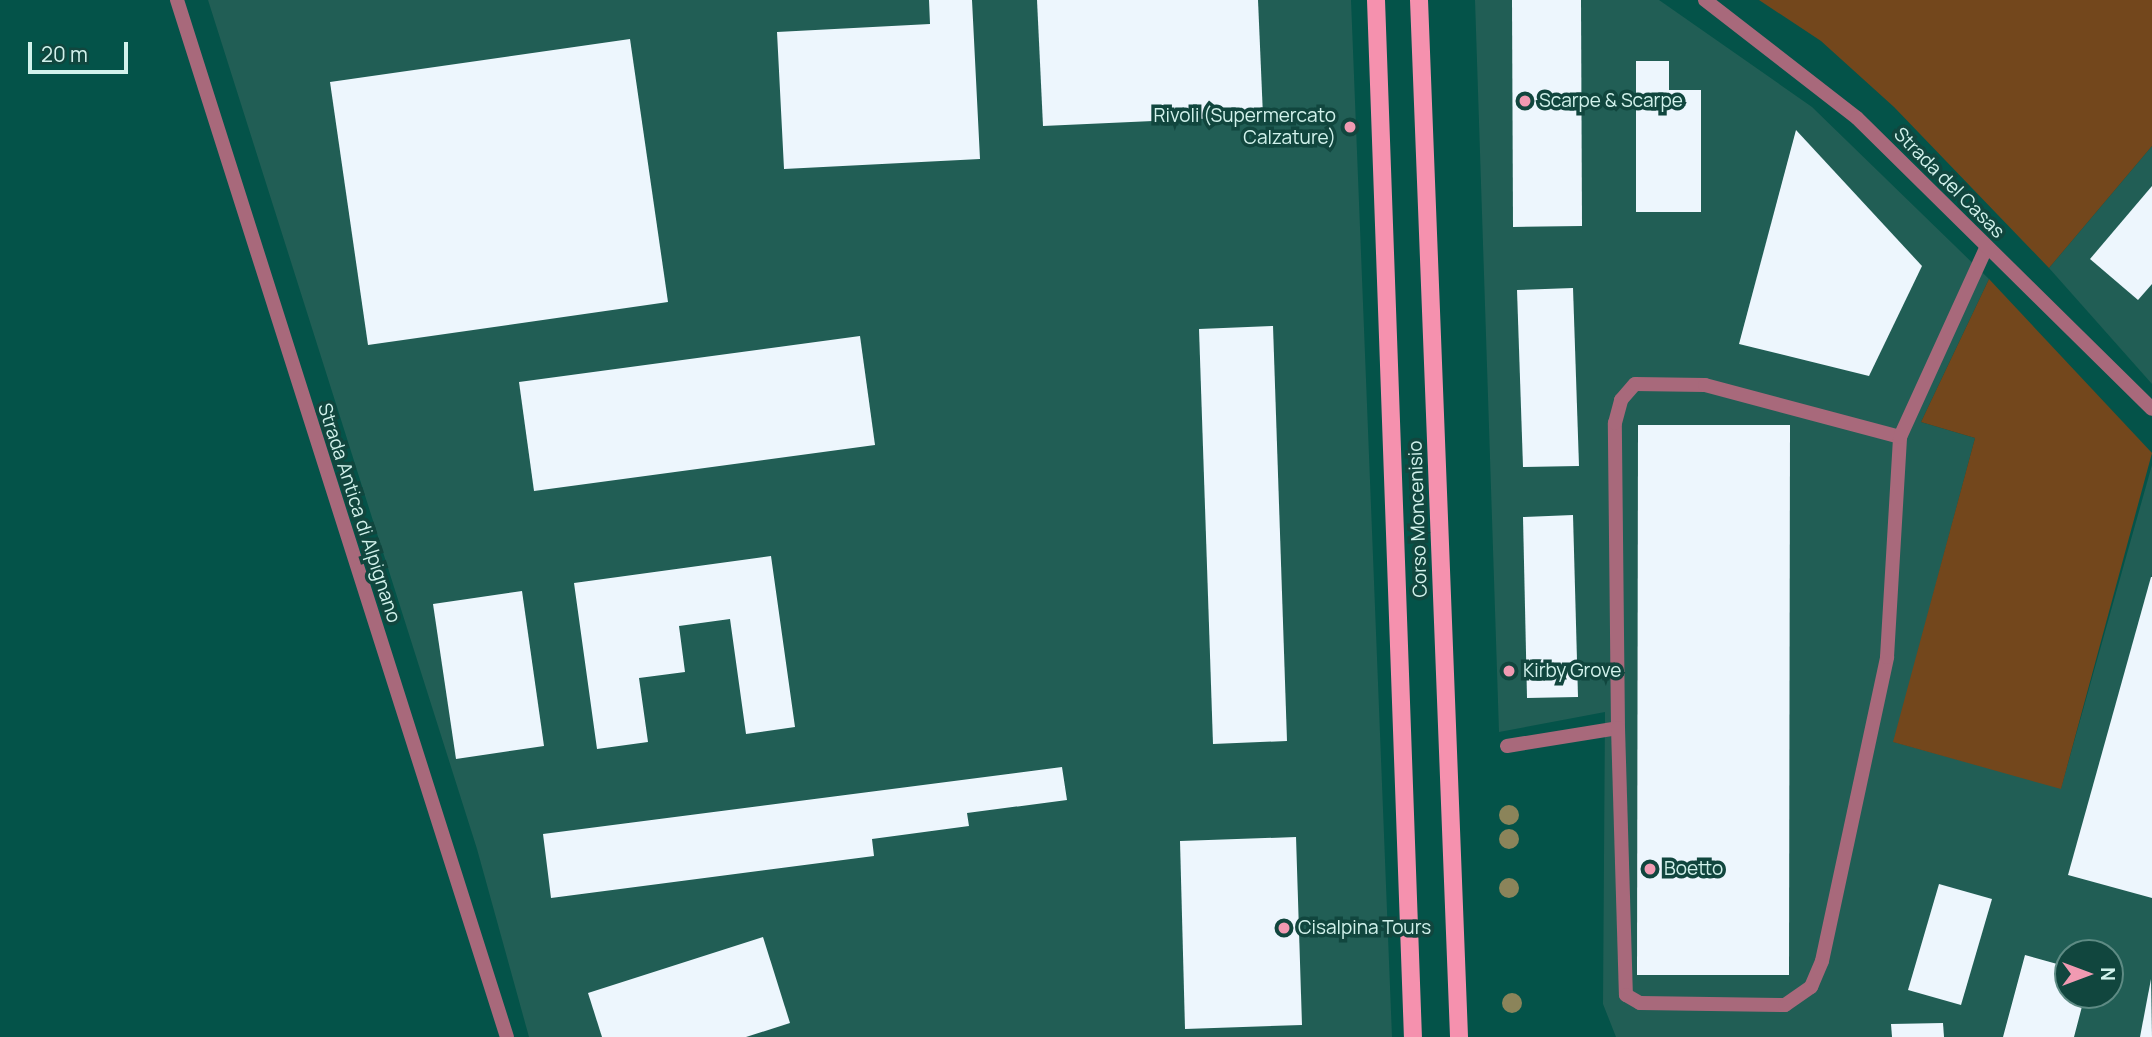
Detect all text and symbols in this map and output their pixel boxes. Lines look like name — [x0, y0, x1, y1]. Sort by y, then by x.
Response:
scale bar — [32, 28, 131, 72]
text: 20 m — [41, 40, 88, 68]
place label: Scarpe & Scarpe — [1539, 90, 1683, 112]
marker: Scarpe & Scarpe — [1517, 93, 1533, 109]
place label: Rivoli (Supermercato Calzature) — [1154, 105, 1336, 149]
marker: Rivoli (Supermercato Calzature) — [1342, 119, 1358, 135]
street label: Strada del Casas — [1889, 123, 2009, 243]
street label: Strada Antica di Alpignano — [313, 400, 405, 626]
street label: Corso Moncenisio — [1404, 440, 1432, 598]
place label: Kirby Grove — [1523, 660, 1621, 682]
marker: Kirby Grove — [1501, 663, 1517, 679]
place label: Boetto — [1664, 858, 1723, 880]
marker: Boetto — [1642, 861, 1658, 877]
place label: Cisalpina Tours — [1298, 917, 1431, 939]
marker: Cisalpina Tours — [1276, 920, 1292, 936]
north arrow — [2054, 939, 2124, 1009]
text: N — [2095, 967, 2121, 981]

